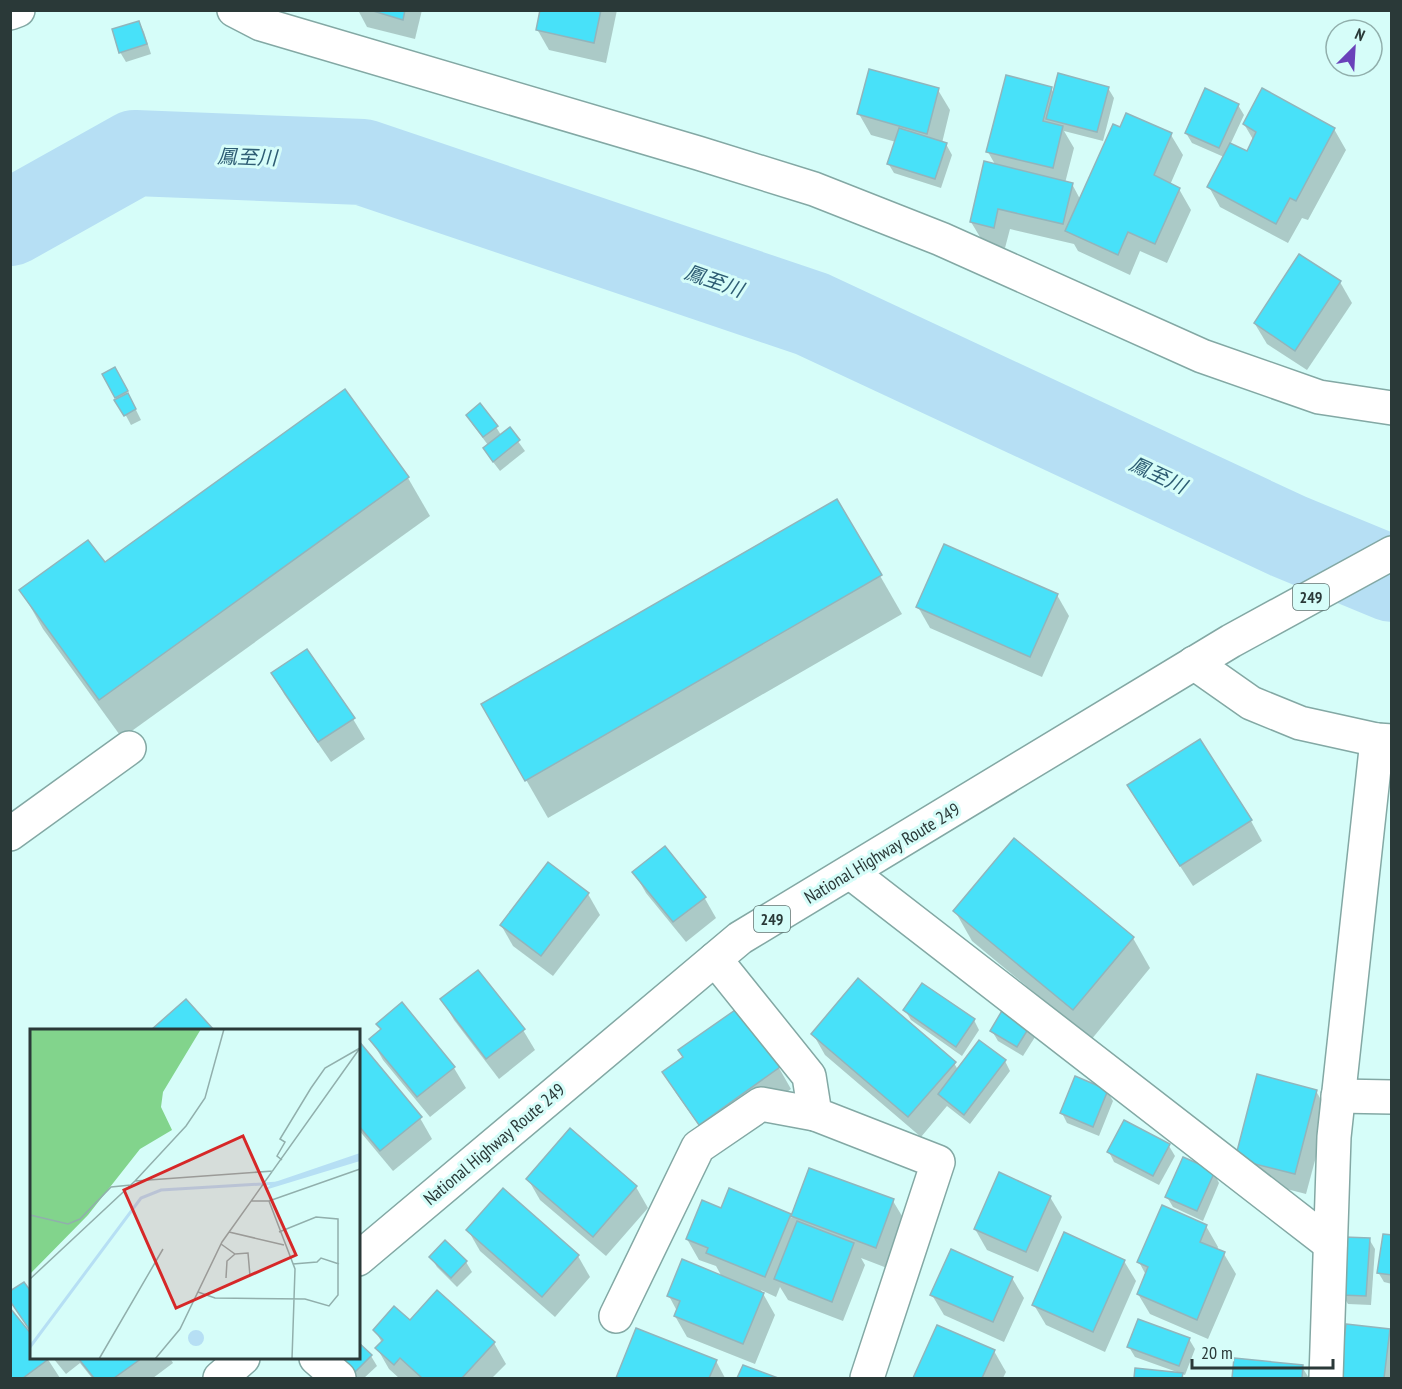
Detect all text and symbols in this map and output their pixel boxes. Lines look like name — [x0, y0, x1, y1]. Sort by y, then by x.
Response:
north arrow — [1324, 18, 1384, 78]
text: N — [1352, 23, 1368, 45]
water label: 鳳至川 — [217, 143, 279, 171]
water label: 鳳至川 — [681, 259, 748, 304]
water label: 鳳至川 — [1125, 451, 1192, 500]
road number: 249 — [1293, 584, 1329, 610]
street label: National Highway Route 249 — [800, 797, 964, 909]
road number: 249 — [754, 906, 790, 932]
inset map — [30, 1029, 360, 1359]
street label: National Highway Route 249 — [419, 1078, 569, 1210]
scale bar — [1192, 1332, 1333, 1370]
text: 20 m — [1201, 1341, 1233, 1364]

